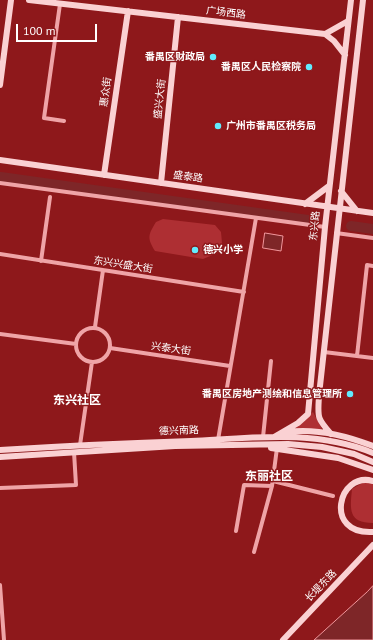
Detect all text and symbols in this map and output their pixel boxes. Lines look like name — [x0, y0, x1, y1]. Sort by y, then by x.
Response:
street label: 广场西路 — [205, 5, 247, 21]
scale bar — [18, 16, 99, 42]
text: 100 m — [23, 23, 56, 38]
place label: 番禺区财政局 — [145, 51, 205, 63]
marker: 番禺区财政局 — [208, 52, 218, 62]
place label: 番禺区人民检察院 — [221, 61, 301, 73]
marker: 番禺区人民检察院 — [304, 62, 314, 72]
street label: 惠众街 — [98, 76, 114, 108]
street label: 盛兴大街 — [152, 78, 168, 120]
place label: 广州市番禺区税务局 — [226, 120, 316, 132]
marker: 广州市番禺区税务局 — [213, 121, 223, 131]
street label: 盛泰路 — [172, 169, 204, 185]
street label: 东兴路 — [307, 210, 323, 242]
place label: 德兴小学 — [203, 244, 243, 256]
marker: 德兴小学 — [190, 245, 200, 255]
street label: 东兴兴盛大街 — [92, 254, 154, 276]
street label: 兴泰大街 — [150, 340, 192, 358]
place label: 番禺区房地产测绘和信息管理所 — [202, 388, 342, 400]
marker: 番禺区房地产测绘和信息管理所 — [345, 389, 355, 399]
district label: 东兴社区 — [53, 394, 101, 408]
street label: 德兴南路 — [159, 424, 199, 438]
district label: 东丽社区 — [245, 470, 293, 484]
street label: 长堤东路 — [303, 567, 339, 605]

